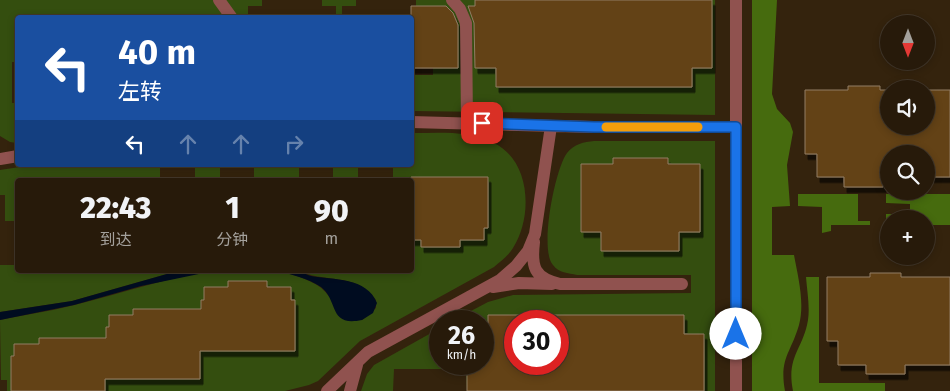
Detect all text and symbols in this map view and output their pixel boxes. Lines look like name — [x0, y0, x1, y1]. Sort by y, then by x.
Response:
north arrow — [880, 15, 935, 70]
map controls — [880, 15, 935, 265]
text: 40 m — [118, 31, 196, 73]
icon: left — [35, 35, 100, 100]
text: 左转 — [118, 78, 162, 105]
button: sound — [880, 80, 935, 135]
pin — [461, 102, 503, 144]
icon: arrive — [468, 109, 496, 137]
icon: left — [121, 130, 149, 158]
icon: ahead — [174, 130, 202, 158]
icon: ahead — [227, 130, 255, 158]
icon: right — [280, 130, 308, 158]
button: search — [880, 145, 935, 200]
text: 22:43 — [80, 190, 151, 226]
text: 1 — [225, 190, 240, 226]
text: 90 — [314, 193, 349, 229]
button: + — [880, 210, 935, 265]
text: m — [324, 229, 338, 248]
text: 到达 — [100, 230, 132, 249]
text: 分钟 — [217, 230, 249, 249]
position arrow — [709, 307, 761, 359]
speed limit sign: 30 — [504, 310, 569, 375]
text: 26 — [448, 321, 475, 351]
text: km/h — [447, 348, 476, 362]

